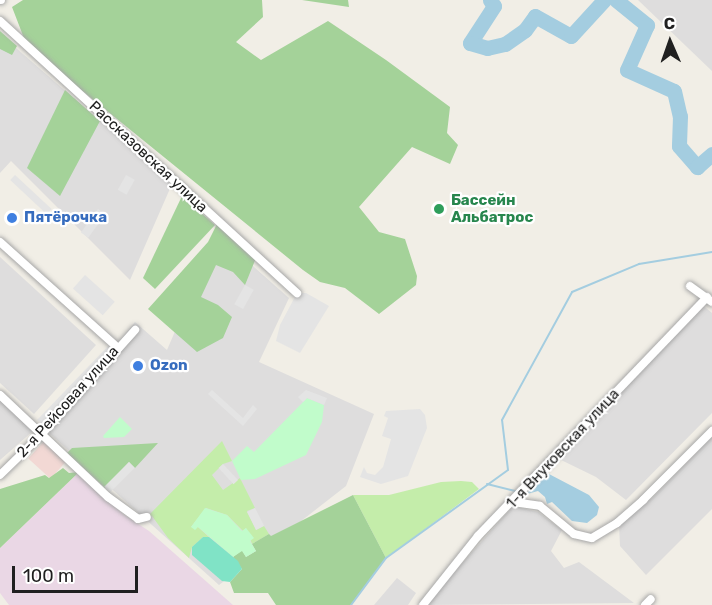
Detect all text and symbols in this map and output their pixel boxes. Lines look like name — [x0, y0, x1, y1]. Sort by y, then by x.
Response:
north arrow — [640, 12, 700, 72]
text: С — [663, 14, 675, 33]
street label: Рассказовская улица — [85, 98, 211, 216]
place label: Бассейн Альбатрос — [451, 191, 533, 226]
marker: Бассейн Альбатрос — [432, 202, 446, 216]
place label: Пятёрочка — [24, 209, 107, 227]
marker: Пятёрочка — [5, 211, 19, 225]
street label: 2-я Рейсовая улица — [13, 343, 123, 461]
place label: Ozon — [150, 357, 188, 375]
marker: Ozon — [131, 359, 145, 373]
street label: 1-я Внуковская улица — [503, 385, 623, 513]
scale bar — [15, 554, 141, 592]
text: 100 m — [23, 565, 74, 587]

